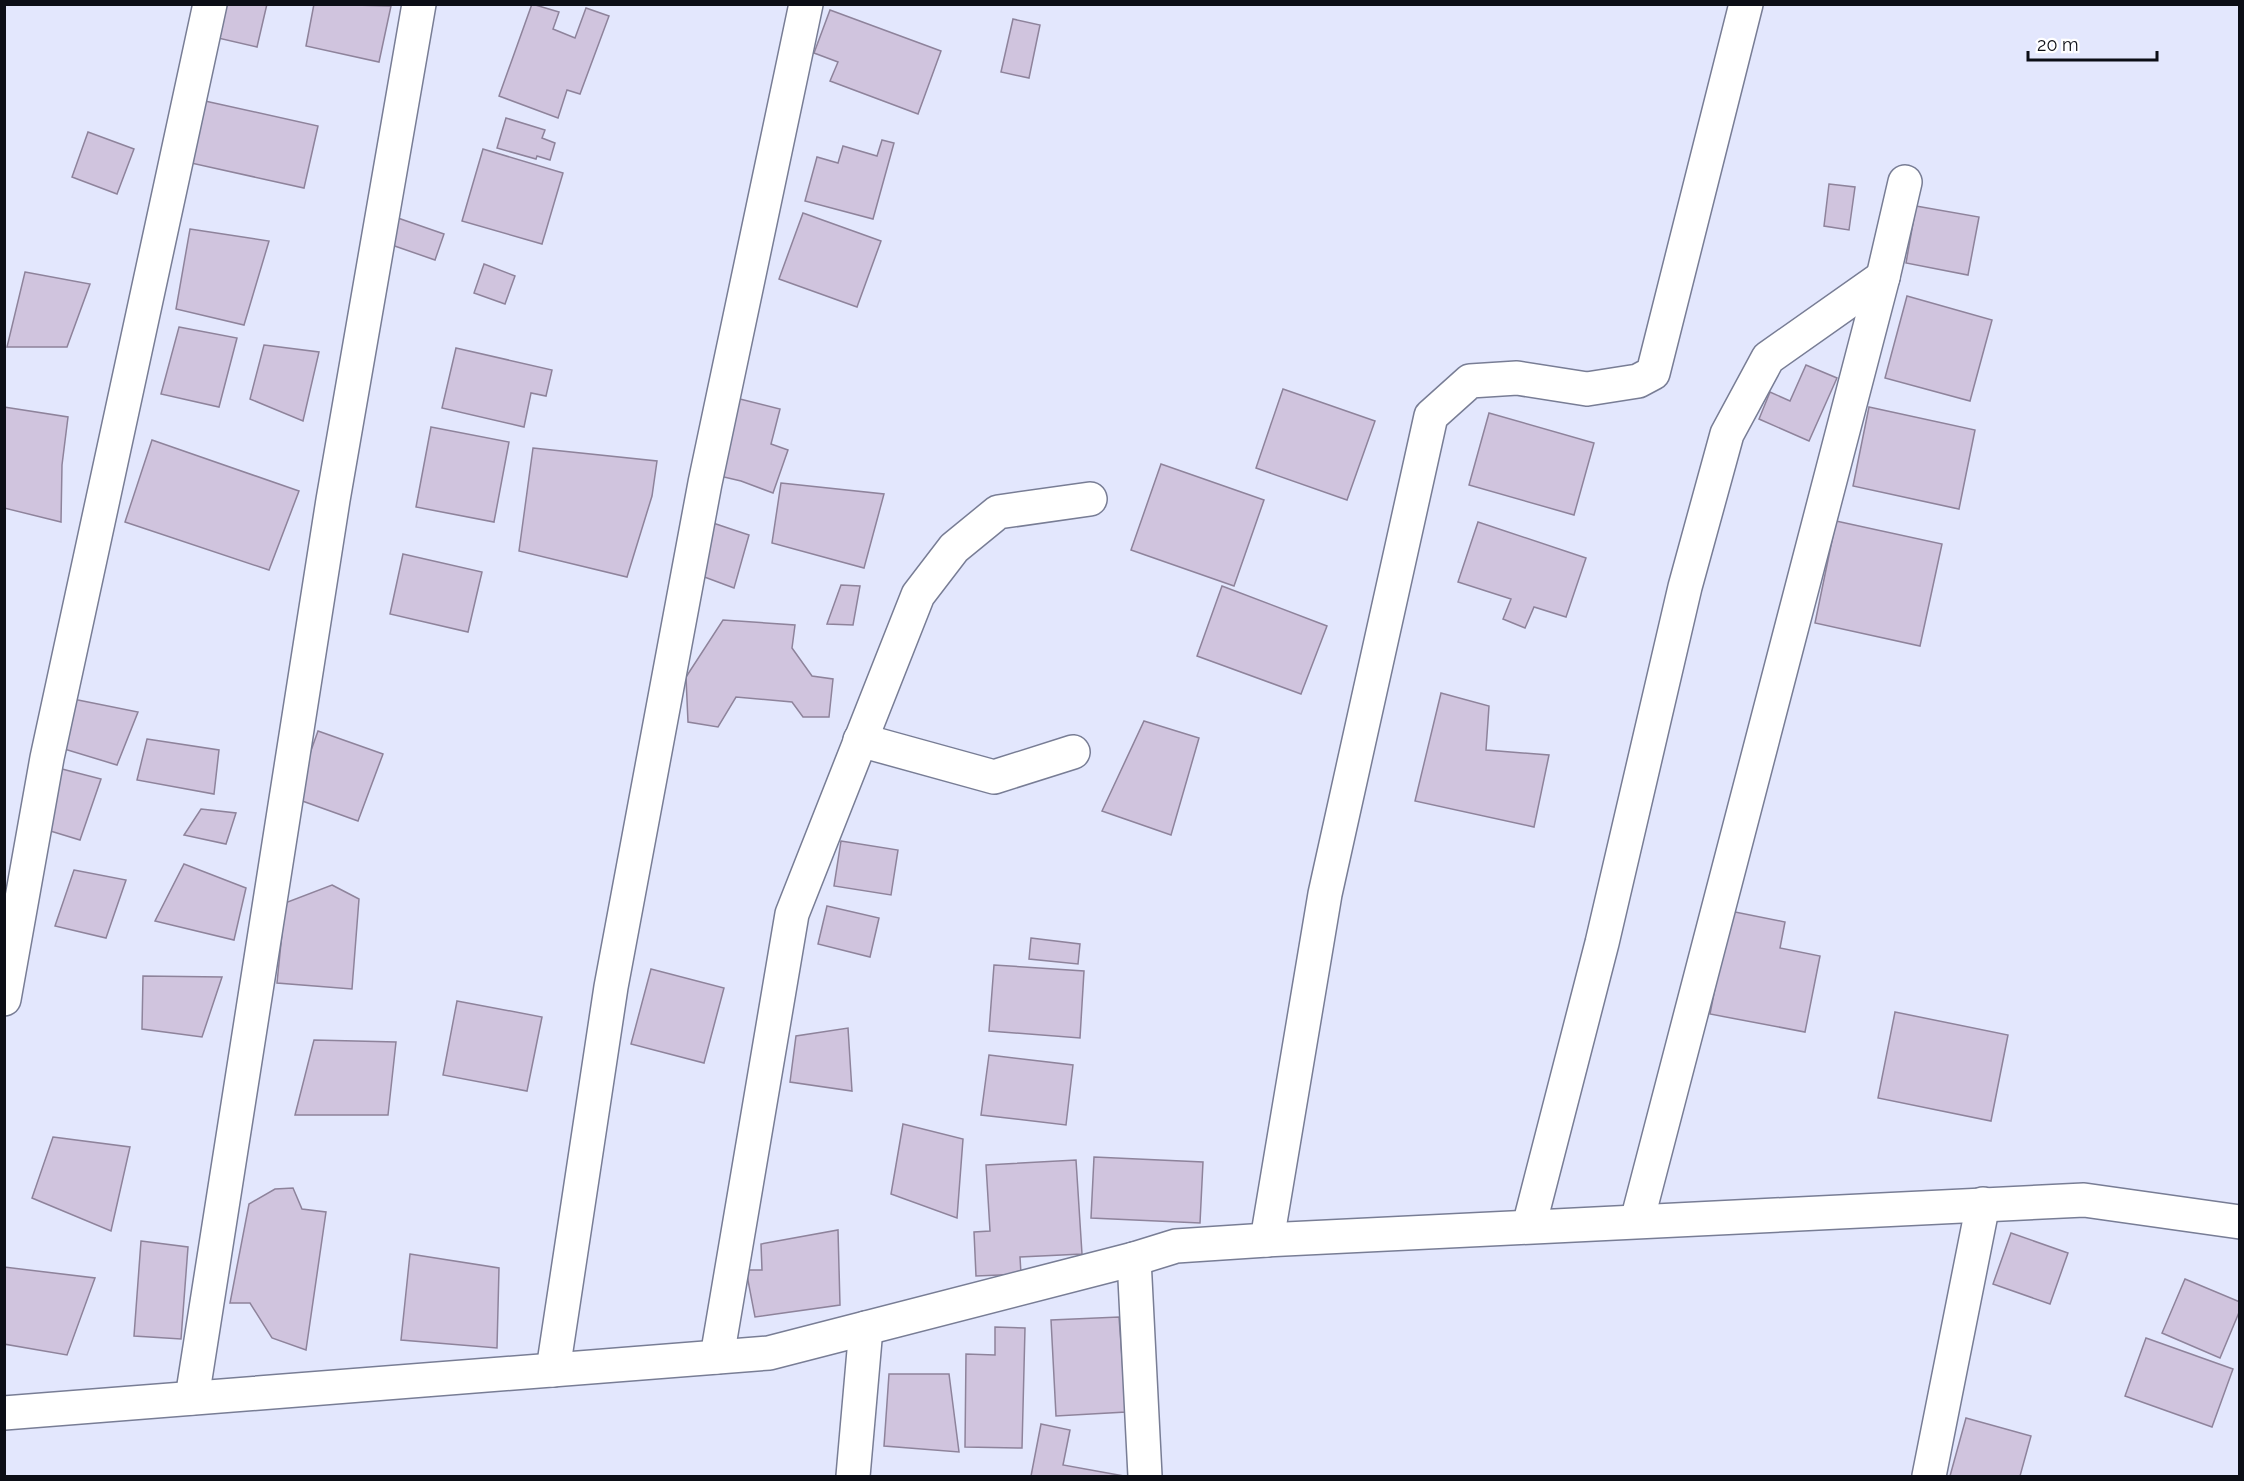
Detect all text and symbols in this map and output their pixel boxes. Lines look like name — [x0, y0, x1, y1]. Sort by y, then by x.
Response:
scale bar — [2028, 24, 2157, 62]
text: 20 m — [2037, 34, 2079, 55]

